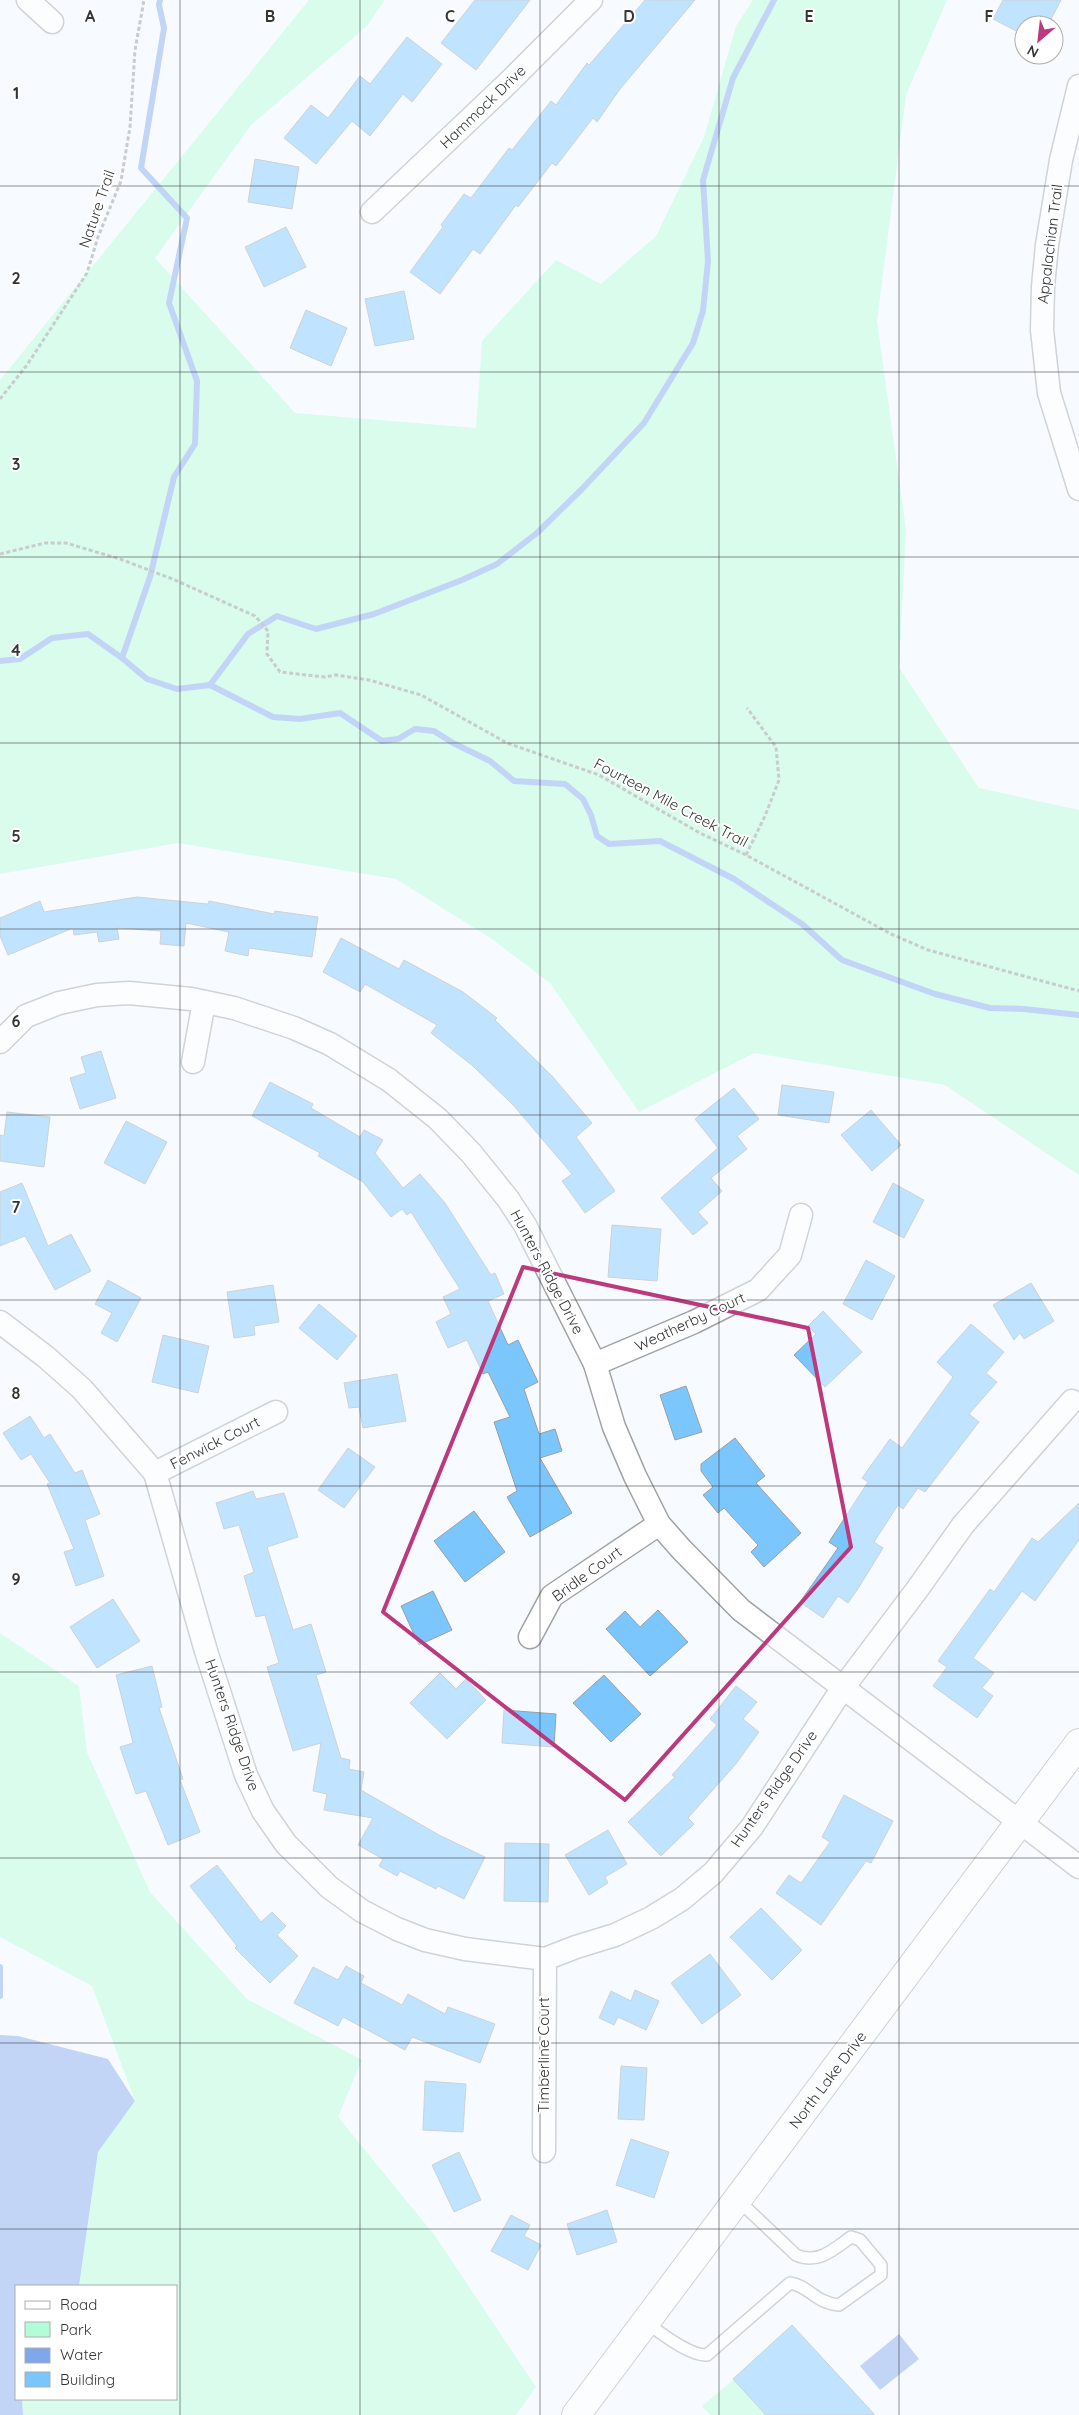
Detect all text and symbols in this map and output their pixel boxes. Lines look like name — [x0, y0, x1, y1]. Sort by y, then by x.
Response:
text: A — [85, 6, 96, 26]
text: B — [265, 6, 275, 26]
text: C — [445, 6, 455, 26]
text: D — [623, 6, 635, 26]
text: E — [804, 6, 814, 26]
text: F — [985, 6, 994, 26]
north arrow — [1014, 15, 1064, 65]
text: N — [1024, 41, 1042, 62]
street label: Hammock Drive — [436, 61, 530, 152]
text: 1 — [13, 83, 19, 103]
street label: Nature Trail — [74, 167, 119, 250]
street label: Appalachian Trail — [1033, 183, 1066, 305]
text: 2 — [11, 268, 21, 288]
text: 3 — [12, 454, 20, 474]
text: 4 — [11, 640, 21, 660]
street label: Fourteen Mile Creek Trail — [591, 754, 751, 851]
text: 5 — [11, 826, 21, 846]
text: 6 — [12, 1011, 21, 1031]
text: 7 — [12, 1197, 21, 1217]
street label: Hunters Ridge Drive — [507, 1206, 588, 1337]
street label: Weatherby Court — [632, 1288, 748, 1355]
text: 8 — [12, 1383, 21, 1403]
street label: Fenwick Court — [167, 1412, 263, 1473]
street label: Bridle Court — [548, 1542, 625, 1605]
text: 9 — [11, 1569, 21, 1589]
street label: Hunters Ridge Drive — [201, 1656, 264, 1793]
street label: Hunters Ridge Drive — [726, 1727, 821, 1851]
street label: Timberline Court — [534, 1997, 553, 2113]
street label: North Lake Drive — [785, 2027, 870, 2132]
legend — [15, 2285, 178, 2400]
text: Road — [60, 2295, 97, 2314]
text: Park — [60, 2320, 92, 2339]
text: Water — [60, 2345, 103, 2364]
text: Building — [60, 2370, 115, 2389]

